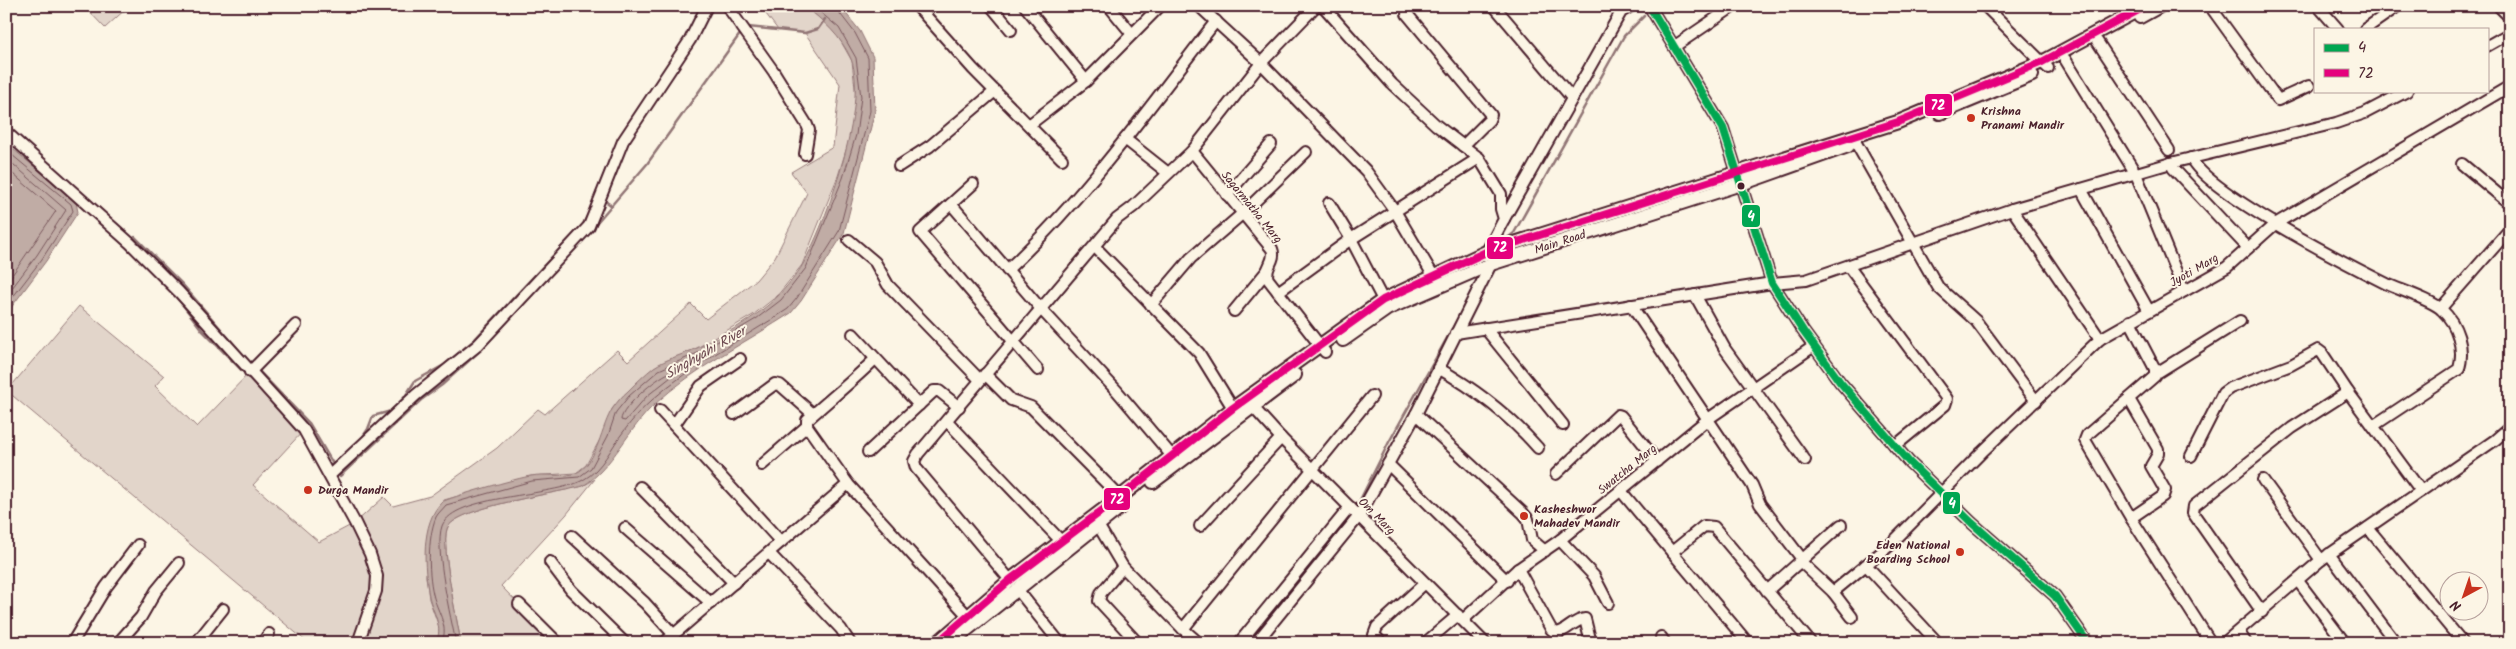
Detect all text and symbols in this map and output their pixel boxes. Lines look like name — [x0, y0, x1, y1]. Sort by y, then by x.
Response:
legend — [2314, 28, 2488, 92]
text: 4 — [2358, 36, 2366, 60]
text: 72 — [2358, 62, 2374, 86]
line badge: 72 — [1924, 93, 1953, 117]
text: 72 — [1931, 95, 1945, 117]
place label: Krishna Pranami Mandir — [1981, 102, 2065, 135]
marker: Krishna Pranami Mandir — [1965, 112, 1977, 124]
street label: Sagarmatha Marg — [1216, 167, 1287, 248]
unlabelled marker — [1736, 181, 1746, 191]
line badge: 4 — [1741, 204, 1761, 228]
text: 4 — [1747, 206, 1755, 228]
street label: Main Road — [1532, 225, 1589, 260]
line badge: 72 — [1486, 236, 1514, 260]
text: 72 — [1493, 237, 1507, 259]
street label: Jyoti Marg — [2166, 249, 2223, 292]
water label: Singhyahi River — [661, 319, 753, 385]
street label: Swatcha Marg — [1593, 439, 1661, 499]
place label: Durga Mandir — [318, 481, 389, 500]
marker: Durga Mandir — [302, 484, 314, 496]
line badge: 72 — [1103, 487, 1131, 511]
text: 72 — [1110, 489, 1124, 511]
line badge: 4 — [1942, 491, 1961, 515]
street label: Om Marg — [1353, 493, 1400, 540]
text: 4 — [1948, 493, 1956, 515]
place label: Kasheshwor Mahadev Mandir — [1534, 500, 1621, 533]
marker: Kasheshwor Mahadev Mandir — [1518, 510, 1530, 522]
place label: Eden National Boarding School — [1867, 536, 1951, 569]
marker: Eden National Boarding School — [1954, 546, 1966, 558]
north arrow — [2438, 572, 2488, 622]
text: N — [2446, 594, 2467, 616]

